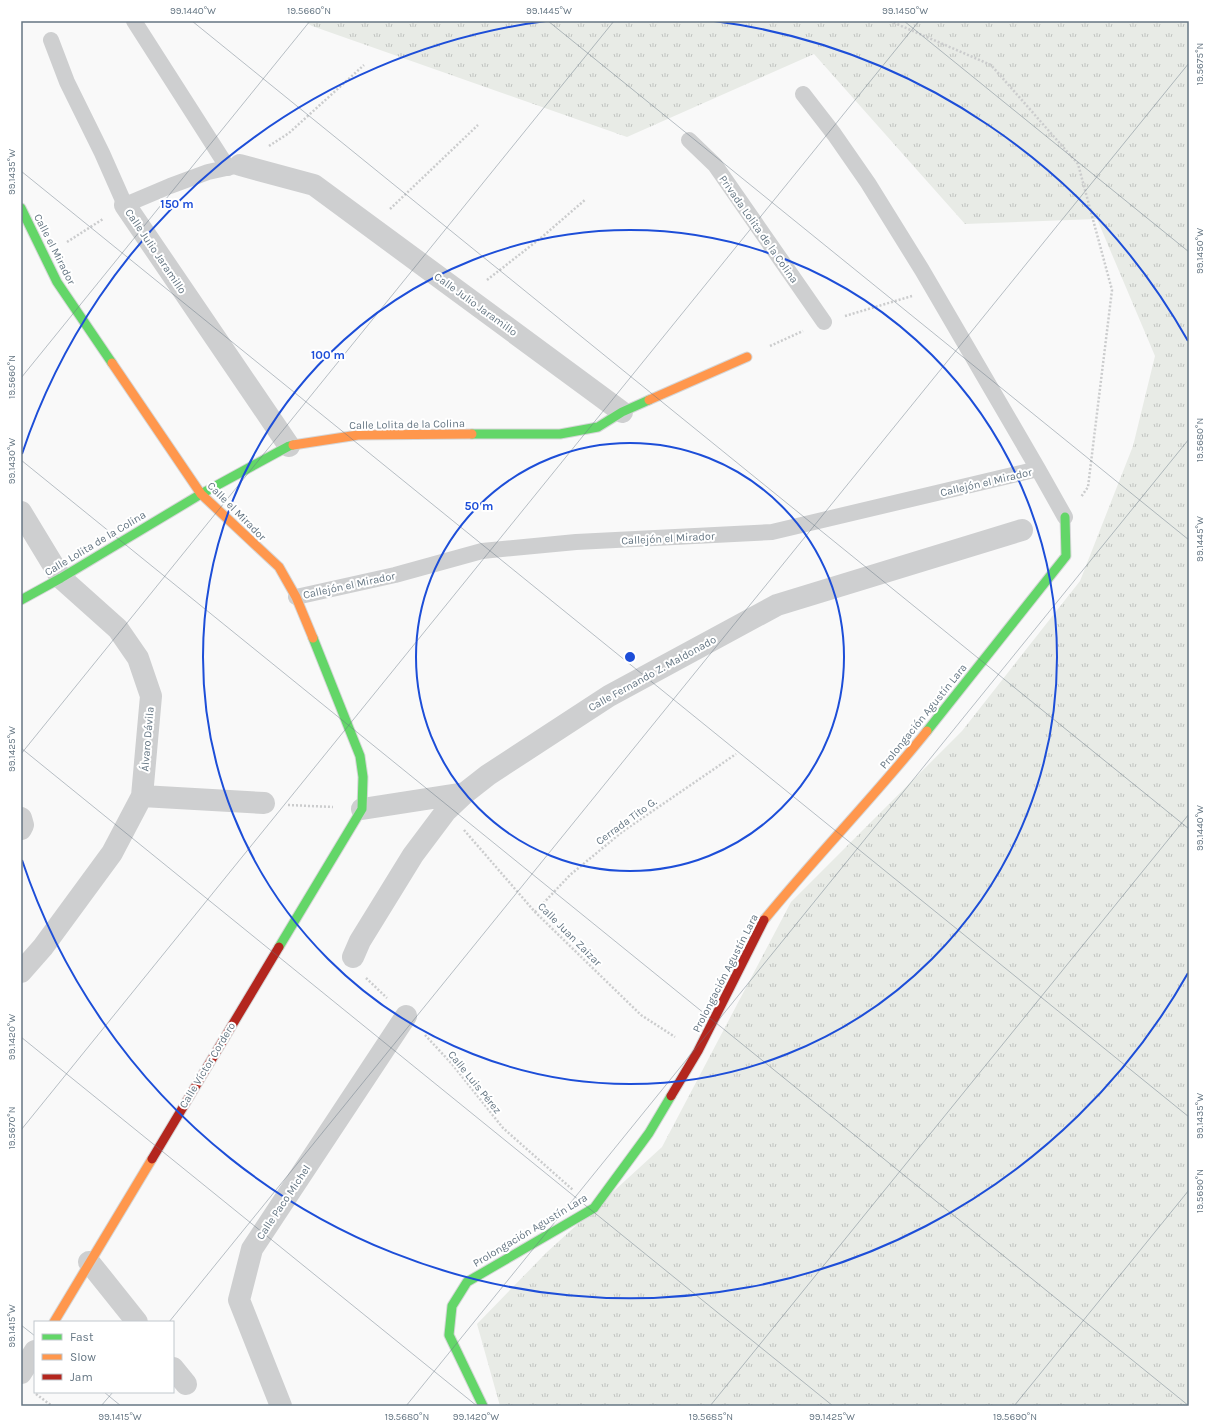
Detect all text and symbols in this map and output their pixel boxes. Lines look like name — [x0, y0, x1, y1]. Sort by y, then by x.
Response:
text: 99.1440°W — [170, 5, 216, 17]
text: 19.5660°N — [287, 5, 331, 17]
text: 99.1445°W — [526, 5, 572, 17]
text: 99.1450°W — [882, 5, 928, 17]
text: 19.5675°N — [1194, 43, 1206, 85]
text: 99.1435°W — [6, 149, 18, 195]
street label: Privada Lolita de la Colina — [716, 173, 801, 286]
text: 150 m — [160, 197, 194, 211]
street label: Calle Julio Jaramillo — [122, 206, 189, 296]
street label: Calle el Mirador — [31, 212, 78, 287]
text: 99.1450°W — [1194, 228, 1206, 274]
street label: Calle Julio Jaramillo — [432, 270, 520, 339]
text: 100 m — [311, 348, 345, 362]
text: 19.5660°N — [6, 355, 18, 399]
street label: Calle Lolita de la Colina — [349, 417, 465, 432]
text: 19.5680°N — [1194, 418, 1206, 462]
text: 99.1430°W — [6, 438, 18, 484]
street label: Callejón el Mirador — [939, 466, 1033, 499]
street label: Calle el Mirador — [205, 479, 269, 543]
text: 50 m — [465, 499, 494, 513]
street label: Calle Lolita de la Colina — [42, 508, 148, 579]
text: 99.1445°W — [1194, 516, 1206, 562]
street label: Callejón el Mirador — [621, 530, 715, 547]
street label: Callejón el Mirador — [302, 569, 396, 602]
street label: Calle Fernando Z. Maldonado — [586, 633, 718, 714]
centre of rings — [623, 650, 637, 664]
street label: Prolongación Agustín Lara — [877, 661, 970, 771]
street label: Álvaro Dávila — [136, 706, 157, 772]
text: 99.1425°W — [6, 726, 18, 772]
street label: Cerrada Tito G. — [593, 795, 659, 848]
text: 99.1440°W — [1194, 805, 1206, 851]
street label: Calle Juan Zaizar — [535, 900, 604, 969]
street label: Prolongación Agustín Lara — [690, 912, 761, 1035]
text: 99.1420°W — [6, 1014, 18, 1060]
street label: Calle Víctor Cordero — [177, 1020, 238, 1111]
street label: Calle Luis Pérez — [445, 1048, 504, 1116]
text: 99.1435°W — [1194, 1093, 1206, 1139]
text: 19.5670°N — [6, 1106, 18, 1150]
street label: Calle Paco Michel — [254, 1162, 313, 1242]
text: 19.5690°N — [1194, 1169, 1206, 1213]
street label: Prolongación Agustín Lara — [471, 1191, 590, 1270]
text: 99.1415°W — [6, 1304, 18, 1348]
legend — [34, 1321, 174, 1393]
text: Fast — [70, 1330, 94, 1344]
text: Slow — [70, 1350, 96, 1364]
text: Jam — [70, 1370, 93, 1384]
text: 99.1415°W — [98, 1411, 142, 1423]
text: 19.5680°N — [385, 1411, 429, 1423]
text: 99.1420°W — [453, 1411, 499, 1423]
text: 19.5685°N — [689, 1411, 733, 1423]
text: 99.1425°W — [809, 1411, 855, 1423]
text: 19.5690°N — [993, 1411, 1037, 1423]

